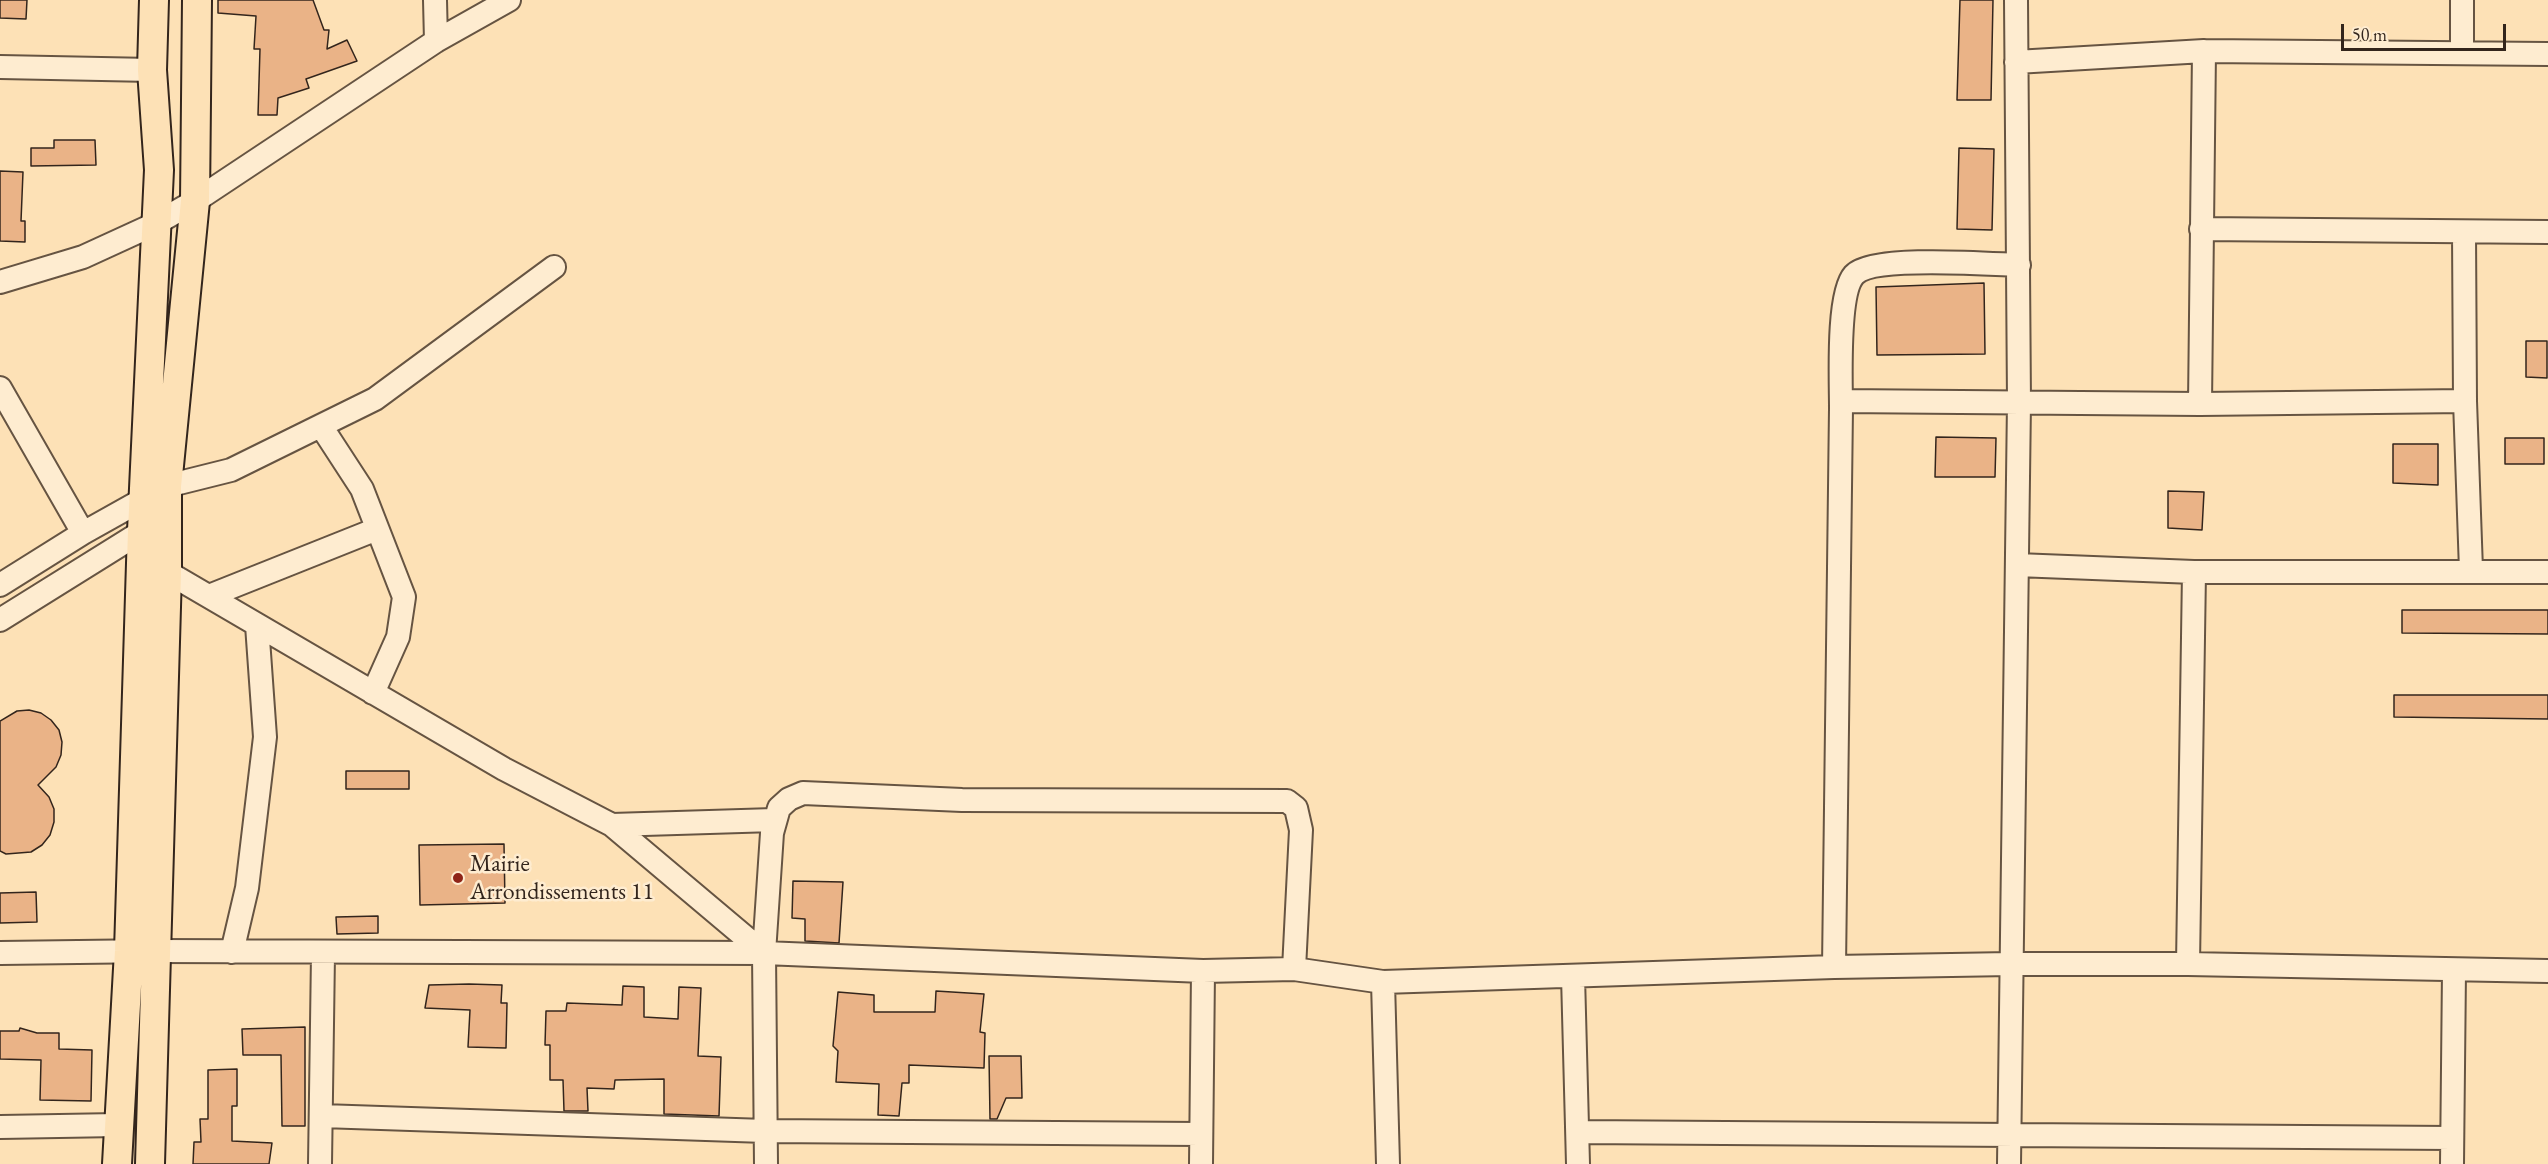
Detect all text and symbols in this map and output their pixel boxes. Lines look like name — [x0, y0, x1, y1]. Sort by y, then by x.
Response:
scale bar — [2344, 12, 2509, 50]
text: 50 m — [2352, 23, 2387, 46]
place label: Mairie Arrondissements 11 — [470, 850, 654, 906]
marker: Mairie Arrondissements 11 — [451, 871, 465, 885]

